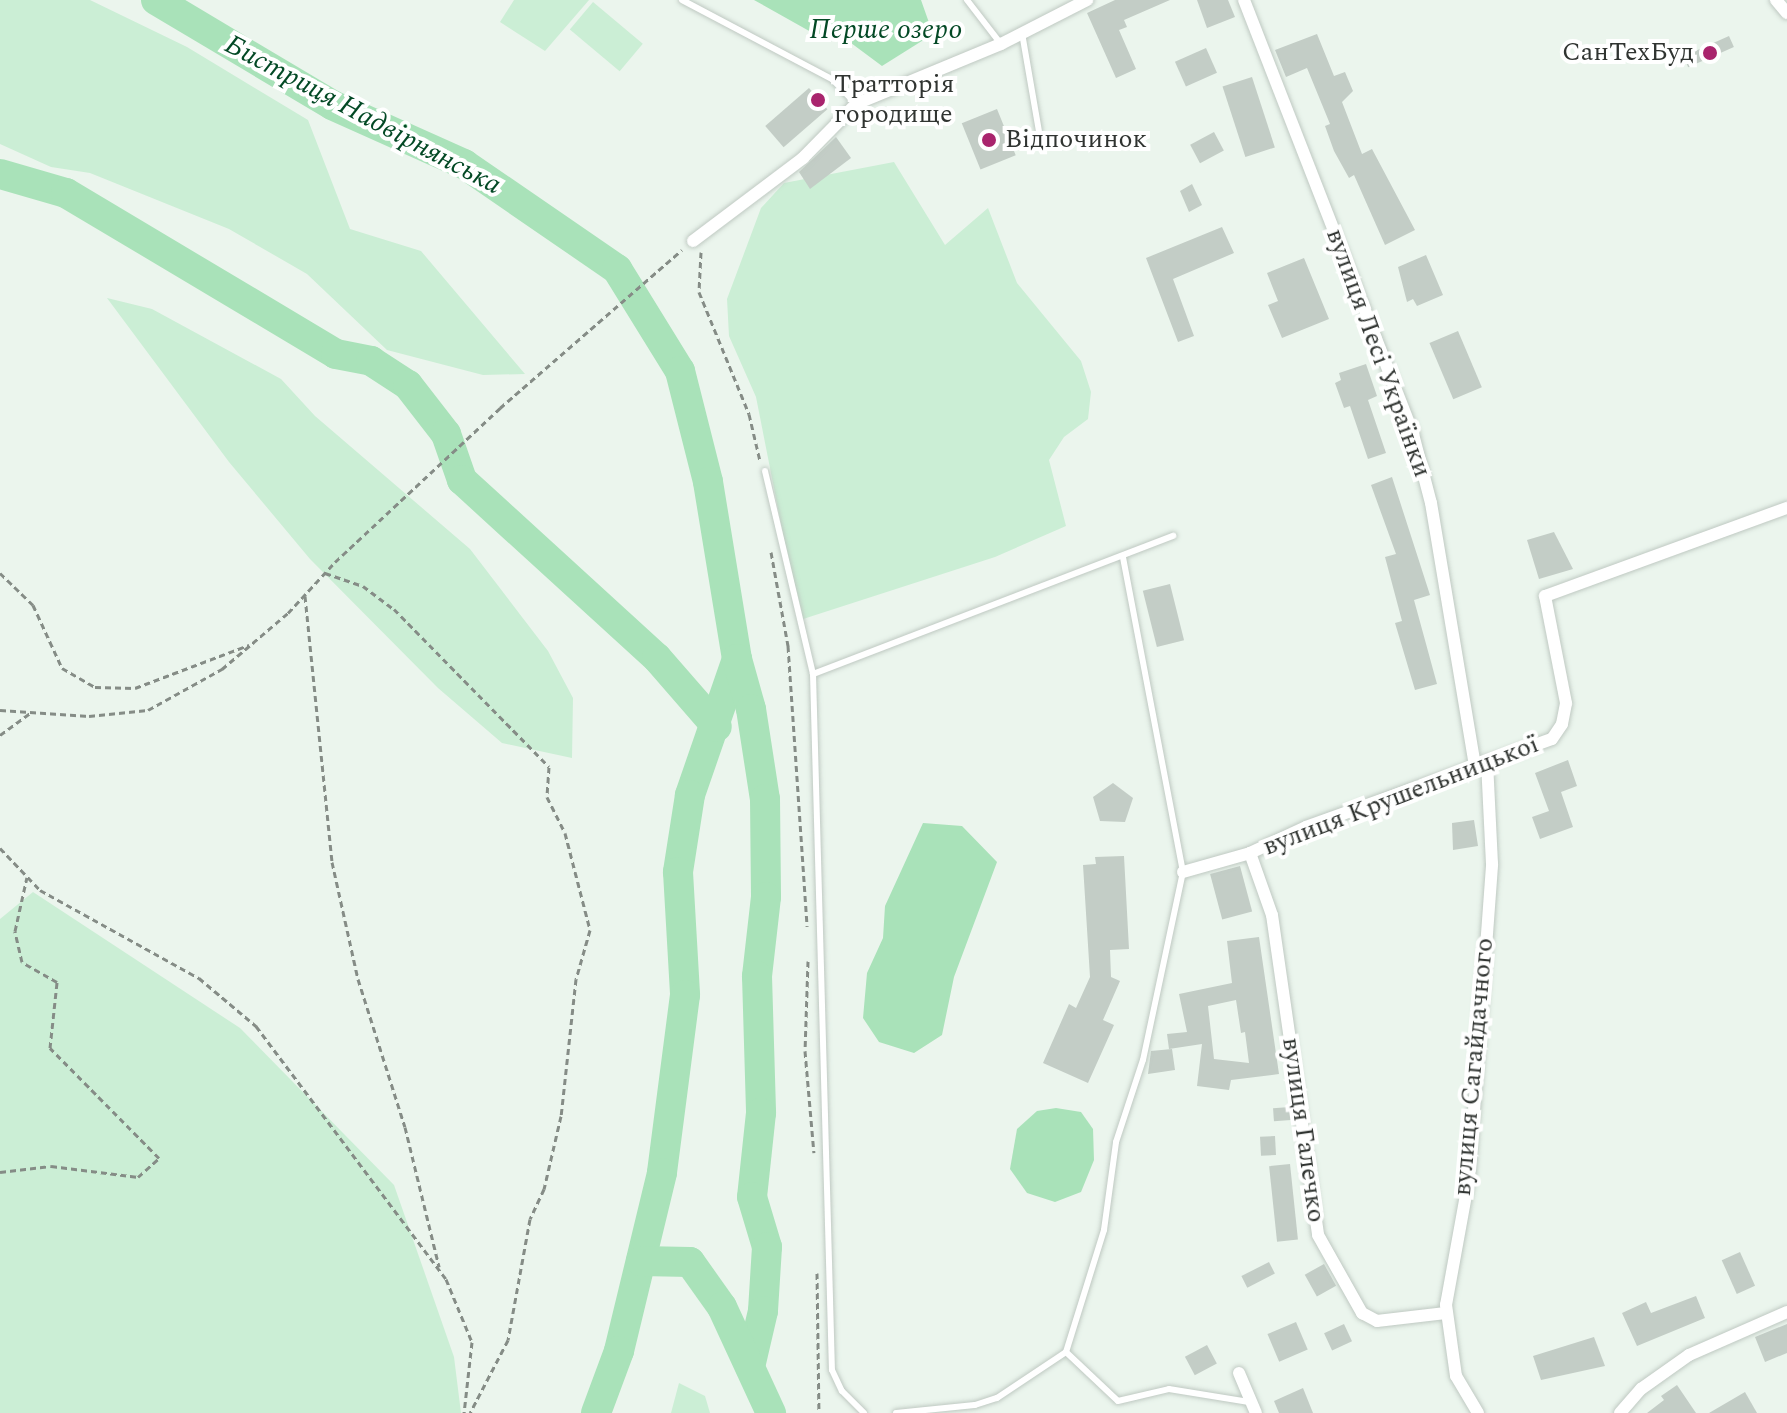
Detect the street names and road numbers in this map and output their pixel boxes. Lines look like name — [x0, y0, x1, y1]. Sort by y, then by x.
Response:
street label: вулиця Лесі Українки — [1319, 225, 1437, 481]
street label: вулиця Крушельницької — [1259, 729, 1543, 863]
street label: вулиця Сагайдачного — [1447, 937, 1501, 1197]
street label: вулиця Галечко — [1275, 1035, 1331, 1225]

